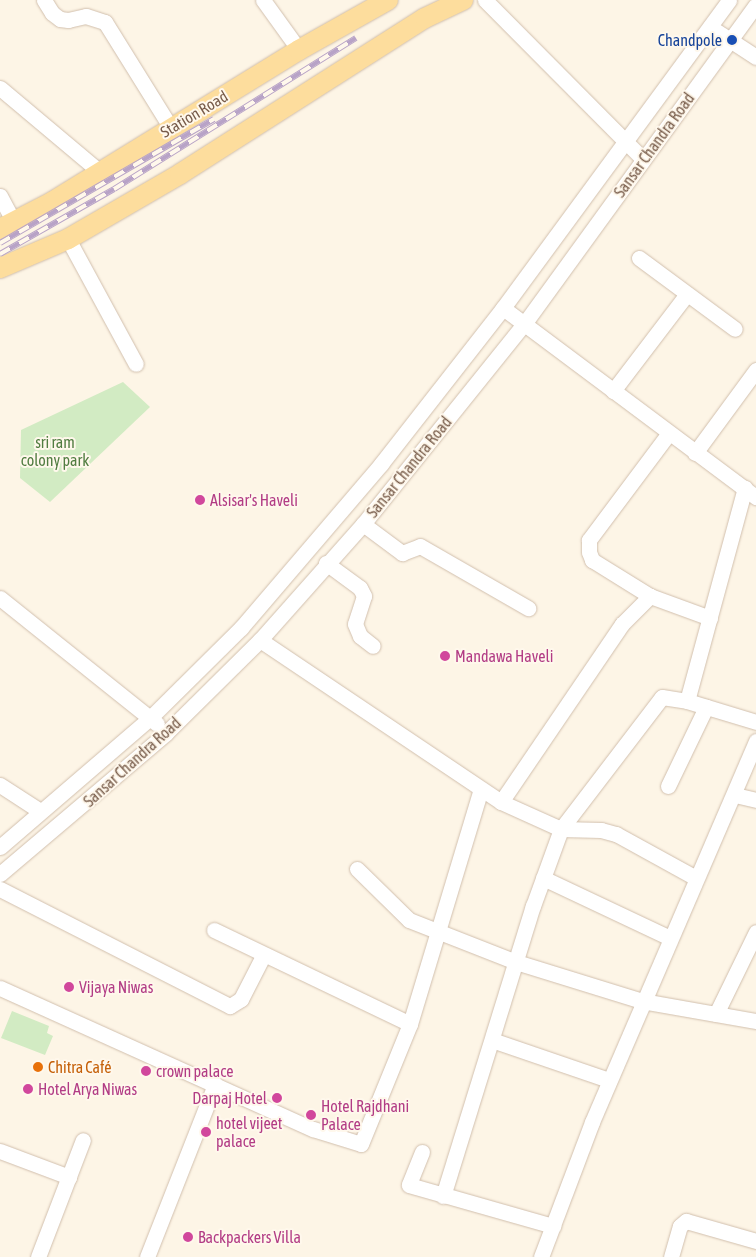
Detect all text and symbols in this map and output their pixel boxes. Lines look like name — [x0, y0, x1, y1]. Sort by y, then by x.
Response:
place label: Chandpole — [658, 30, 722, 50]
marker: Chandpole — [726, 34, 738, 46]
street label: Station Road — [157, 86, 231, 142]
street label: Sansar Chandra Road — [610, 89, 698, 201]
street label: Sansar Chandra Road — [362, 413, 456, 521]
park label: sri ram colony park — [21, 432, 89, 470]
place label: Alsisar's Haveli — [210, 490, 298, 510]
marker: Alsisar's Haveli — [194, 494, 206, 506]
place label: Mandawa Haveli — [455, 646, 553, 666]
marker: Mandawa Haveli — [439, 650, 451, 662]
street label: Sansar Chandra Road — [79, 713, 185, 811]
place label: Vijaya Niwas — [79, 977, 153, 997]
marker: Vijaya Niwas — [63, 981, 75, 993]
place label: Chitra Café — [48, 1057, 112, 1077]
marker: Chitra Café — [32, 1061, 44, 1073]
place label: crown palace — [156, 1061, 233, 1081]
marker: crown palace — [140, 1065, 152, 1077]
place label: Hotel Arya Niwas — [38, 1079, 137, 1099]
marker: Hotel Arya Niwas — [22, 1083, 34, 1095]
place label: Darpaj Hotel — [192, 1088, 267, 1108]
marker: Darpaj Hotel — [271, 1092, 283, 1104]
place label: Hotel Rajdhani Palace — [321, 1096, 409, 1134]
marker: Hotel Rajdhani Palace — [305, 1109, 317, 1121]
place label: hotel vijeet palace — [216, 1113, 282, 1151]
marker: hotel vijeet palace — [200, 1126, 212, 1138]
place label: Backpackers Villa — [198, 1227, 301, 1247]
marker: Backpackers Villa — [182, 1231, 194, 1243]

